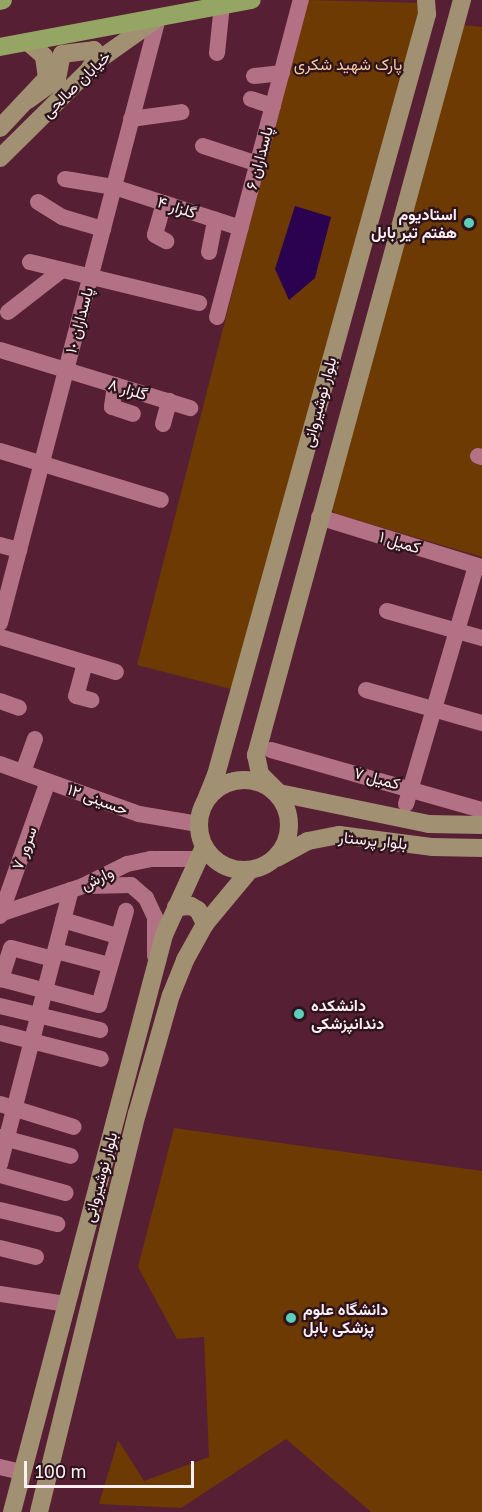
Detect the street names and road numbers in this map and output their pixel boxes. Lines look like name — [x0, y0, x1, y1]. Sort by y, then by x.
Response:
street label: خیابان صالحی — [38, 47, 114, 121]
street label: پاسداران ۶ — [241, 124, 277, 192]
street label: گلزار ۴ — [155, 192, 199, 222]
street label: پاسداران ١٠ — [61, 285, 97, 355]
street label: بلوار نوشیروانی — [298, 355, 340, 449]
street label: گلزار ۸ — [106, 374, 150, 404]
street label: کمیل ۱ — [377, 527, 423, 557]
street label: کمیل ۷ — [352, 763, 402, 793]
street label: حسینی ۱۲ — [65, 779, 131, 819]
street label: سرور ۷ — [7, 824, 41, 872]
street label: بلوار پرستار — [338, 827, 408, 853]
street label: وارش — [78, 862, 116, 894]
street label: بلوار نوشیروانی — [79, 1130, 121, 1224]

